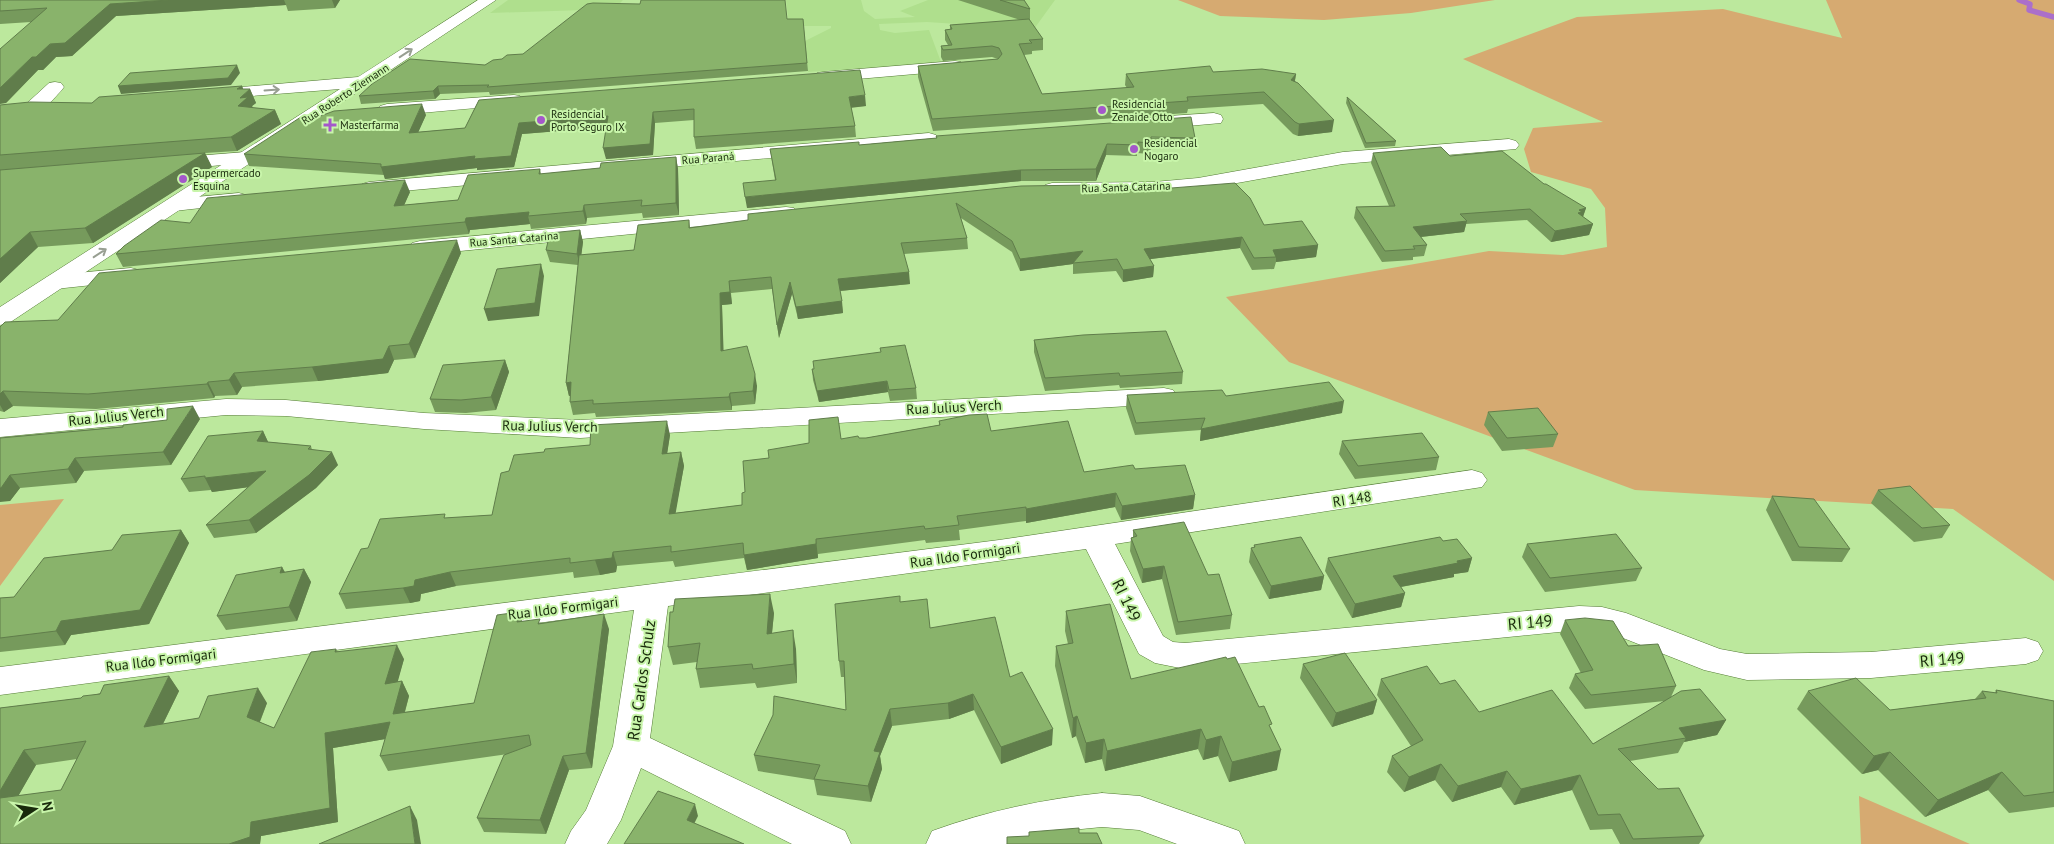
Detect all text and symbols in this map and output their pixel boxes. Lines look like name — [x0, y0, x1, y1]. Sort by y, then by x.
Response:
one-way arrow — [399, 48, 413, 58]
street label: Rua Roberto Ziemann — [299, 61, 391, 127]
one-way arrow — [264, 85, 280, 94]
place label: Residencial Zenaide Otto — [1112, 97, 1173, 124]
marker: Residencial Zenaide Otto — [1096, 104, 1108, 116]
place label: Residencial Porto Seguro IX — [551, 107, 625, 134]
marker: Residencial Porto Seguro IX — [535, 114, 547, 126]
place label: Masterfarma — [340, 118, 399, 132]
marker: Masterfarma — [324, 119, 336, 131]
place label: Residencial Nogaro — [1144, 136, 1198, 163]
marker: Residencial Nogaro — [1128, 143, 1140, 155]
street label: Rua Paraná — [681, 149, 735, 167]
place label: Supermercado Esquina — [193, 166, 261, 193]
marker: Supermercado Esquina — [177, 173, 189, 185]
street label: Rua Santa Catarina — [1081, 178, 1171, 196]
street label: Rua Santa Catarina — [469, 228, 559, 250]
one-way arrow — [92, 248, 106, 258]
street label: Rua Julius Verch — [906, 396, 1002, 418]
street label: Rua Julius Verch — [68, 402, 164, 430]
street label: Rua Julius Verch — [502, 416, 598, 436]
street label: RI 148 — [1331, 487, 1373, 511]
street label: Rua Ildo Formigari — [909, 538, 1021, 572]
street label: RI 149 — [1108, 576, 1146, 624]
street label: Rua Ildo Formigari — [507, 592, 619, 624]
street label: RI 149 — [1507, 610, 1553, 634]
street label: Rua Carlos Schulz — [623, 618, 659, 742]
street label: Rua Ildo Formigari — [105, 644, 217, 676]
street label: RI 149 — [1919, 647, 1965, 671]
north arrow — [10, 784, 60, 834]
text: N — [38, 800, 57, 813]

